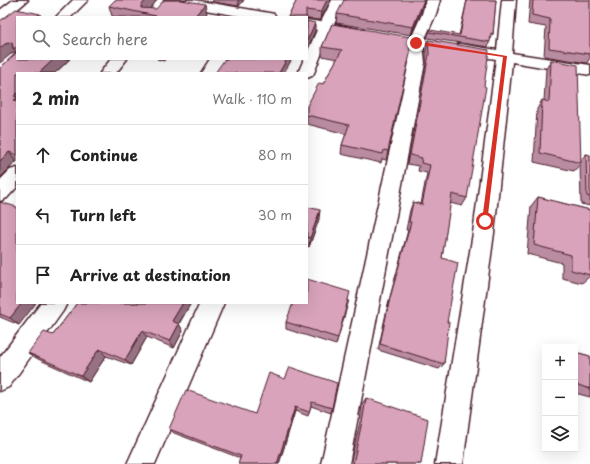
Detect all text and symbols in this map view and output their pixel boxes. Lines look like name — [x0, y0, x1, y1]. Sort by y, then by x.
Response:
search box — [16, 16, 308, 60]
icon: search — [30, 27, 52, 49]
text: Search here — [62, 27, 148, 50]
route end — [407, 34, 425, 52]
text: 2 min — [32, 85, 79, 111]
text: Walk · 110 m — [213, 89, 292, 108]
text: Continue — [70, 143, 138, 166]
icon: ahead — [32, 144, 54, 166]
text: 80 m — [258, 145, 292, 164]
text: Turn left — [70, 203, 136, 226]
icon: left — [32, 204, 54, 226]
text: 30 m — [258, 205, 292, 224]
route start — [476, 212, 494, 230]
text: Arrive at destination — [70, 263, 231, 286]
icon: arrive — [32, 264, 54, 286]
map controls — [542, 344, 578, 452]
button: + — [542, 344, 578, 380]
button: − — [542, 380, 578, 416]
button: layers — [542, 416, 578, 452]

